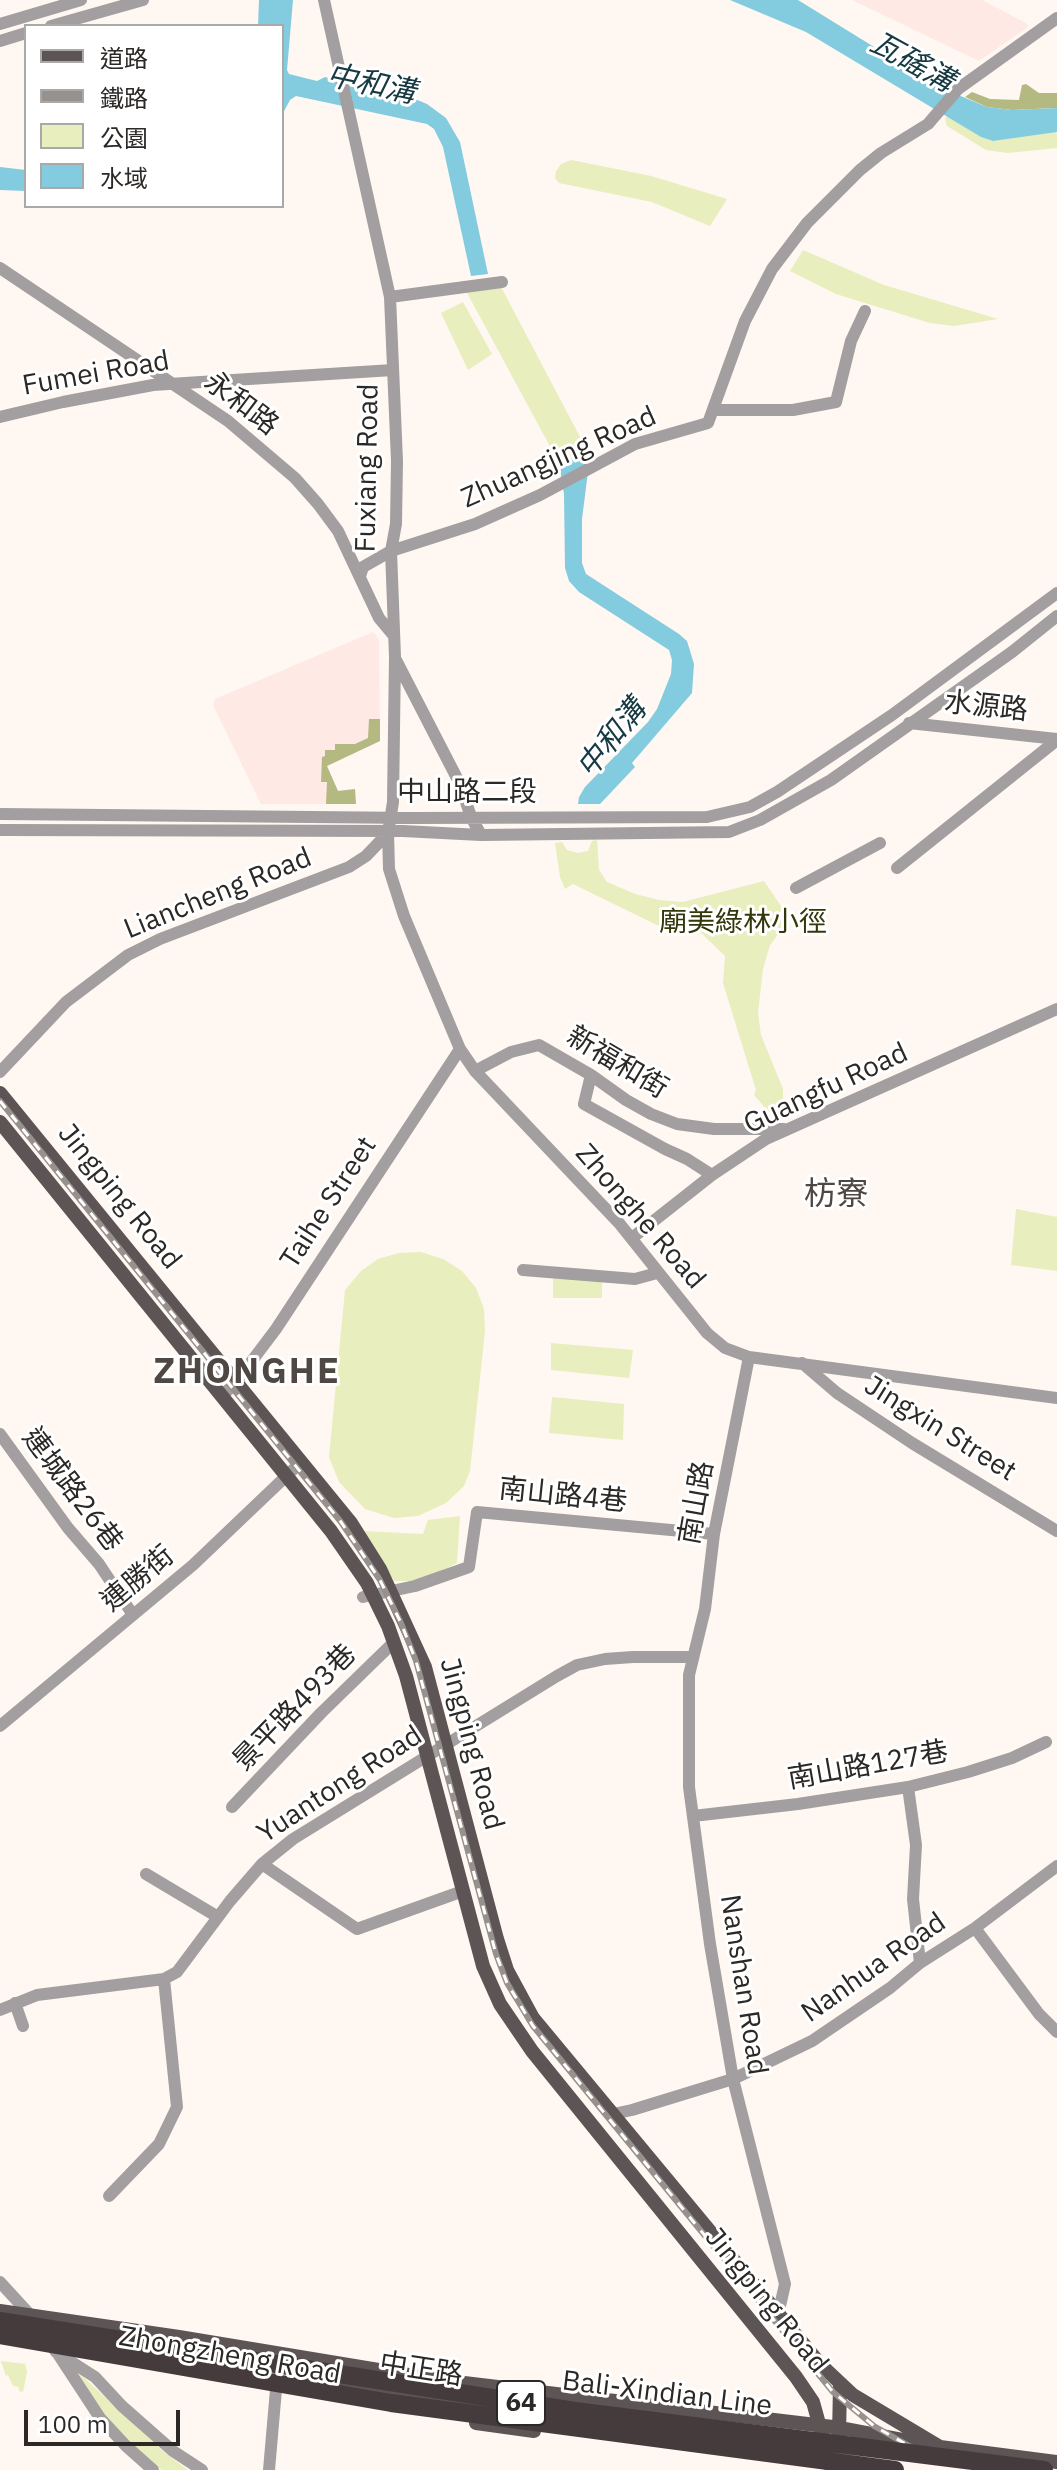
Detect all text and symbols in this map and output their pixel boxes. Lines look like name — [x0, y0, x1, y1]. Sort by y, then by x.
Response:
legend — [24, 24, 284, 208]
water label: 瓦磘溝 — [864, 25, 960, 101]
text: 道路 — [100, 42, 148, 74]
water label: 中和溝 — [323, 58, 419, 112]
text: 鐵路 — [100, 82, 148, 114]
text: 公園 — [100, 122, 148, 154]
text: 水域 — [100, 162, 148, 194]
street label: Fumei Road — [20, 345, 172, 403]
street label: 永和路 — [197, 365, 285, 443]
street label: Fuxiang Road — [350, 383, 386, 553]
street label: Zhuangjing Road — [456, 400, 662, 516]
street label: 水源路 — [942, 686, 1030, 728]
water label: 中和溝 — [570, 693, 654, 785]
street label: 中山路二段 — [397, 776, 537, 810]
street label: Liancheng Road — [119, 841, 317, 947]
park label: 廟美綠林小徑 — [659, 906, 827, 940]
street label: 新福和街 — [560, 1020, 674, 1106]
street label: Guangfu Road — [739, 1036, 913, 1142]
street label: Jingping Road — [50, 1118, 188, 1276]
street label: Taihe Street — [274, 1131, 384, 1275]
street label: Zhonghe Road — [568, 1138, 712, 1296]
district label: 枋寮 — [804, 1176, 868, 1214]
district label: ZHONGHE — [153, 1351, 341, 1395]
street label: Jingxin Street — [858, 1369, 1022, 1489]
street label: 連城路26巷 — [15, 1422, 129, 1558]
street label: 南山路 — [673, 1459, 721, 1547]
street label: 南山路4巷 — [497, 1473, 629, 1519]
street label: 連勝街 — [95, 1539, 181, 1619]
street label: 景平路493巷 — [227, 1638, 363, 1778]
street label: Jingping Road — [432, 1654, 510, 1834]
street label: Yuantong Road — [251, 1719, 429, 1851]
street label: 南山路127巷 — [785, 1735, 951, 1797]
street label: Nanshan Road — [712, 1892, 774, 2078]
street label: Nanhua Road — [795, 1906, 953, 2030]
street label: Jingping Road — [697, 2222, 835, 2380]
street label: Zhongzheng Road — [117, 2320, 343, 2392]
street label: 中正路 — [377, 2347, 465, 2393]
street label: Bali-Xindian Line — [560, 2364, 774, 2424]
road number: 64 — [497, 2381, 545, 2425]
scale bar — [28, 2394, 184, 2444]
text: 100 m — [38, 2408, 108, 2440]

